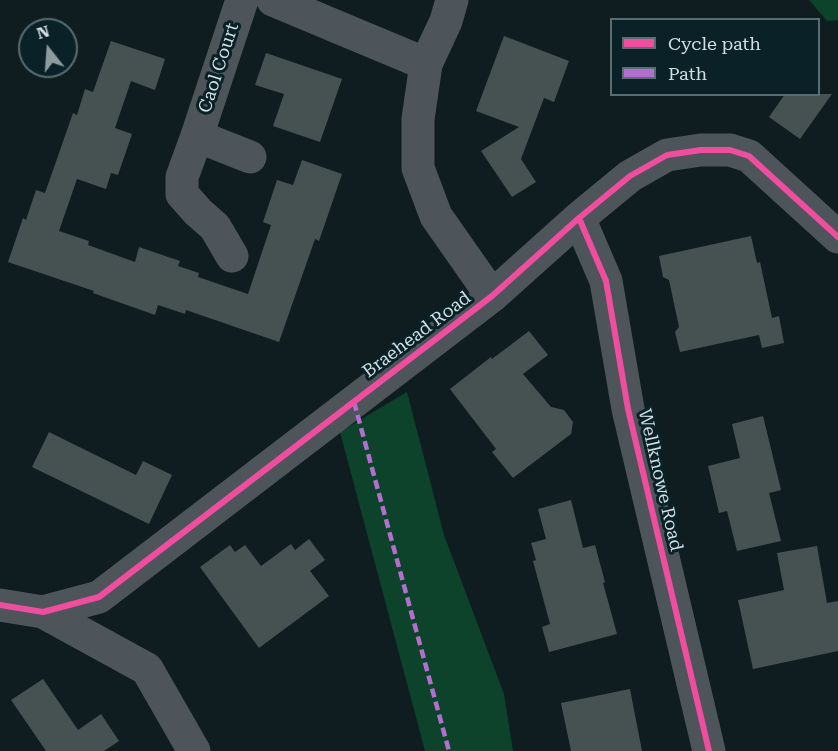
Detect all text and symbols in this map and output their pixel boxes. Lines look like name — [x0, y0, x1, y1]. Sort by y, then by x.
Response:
north arrow — [18, 18, 78, 78]
legend — [610, 18, 820, 96]
street label: Caol Court — [194, 20, 244, 116]
text: N — [34, 21, 52, 43]
text: Cycle path — [668, 33, 761, 54]
text: Path — [668, 63, 707, 84]
street label: Braehead Road — [359, 287, 475, 383]
street label: Wellknowe Road — [633, 407, 687, 553]

